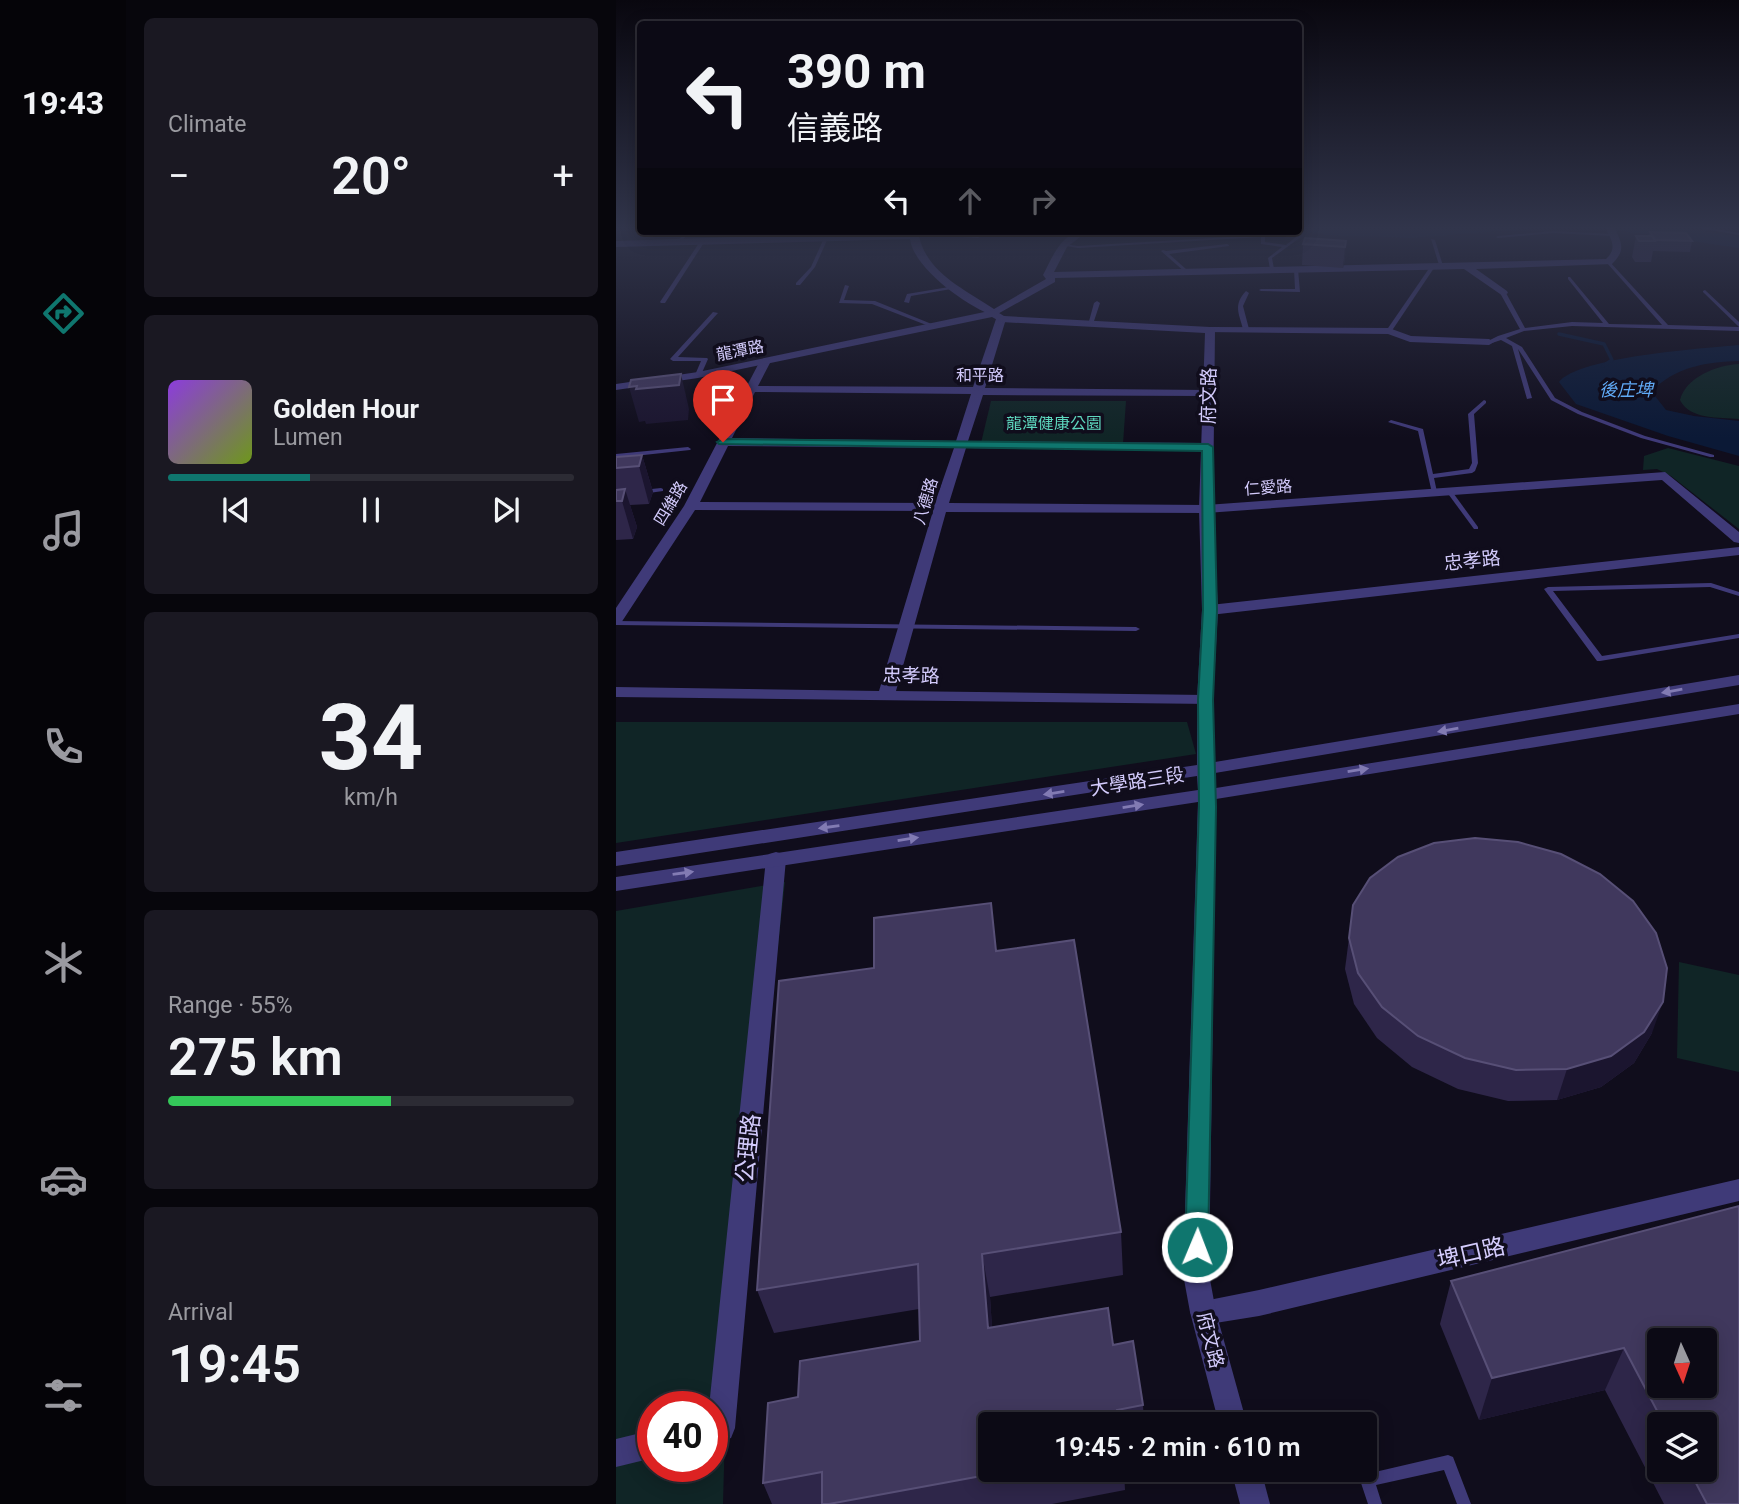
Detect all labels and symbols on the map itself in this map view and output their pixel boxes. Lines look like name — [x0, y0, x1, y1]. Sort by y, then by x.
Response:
street label: 龍潭路 — [715, 337, 765, 364]
street label: 和平路 — [956, 366, 1004, 385]
street label: 府文路 — [1197, 367, 1220, 425]
pin — [693, 370, 753, 442]
water label: 後庄埤 — [1599, 379, 1655, 400]
park label: 龍潭健康公園 — [1006, 414, 1102, 433]
street label: 八德路 — [909, 475, 942, 527]
street label: 仁愛路 — [1243, 476, 1293, 499]
street label: 四維路 — [650, 478, 691, 529]
street label: 忠孝路 — [1442, 546, 1502, 575]
street label: 忠孝路 — [882, 664, 940, 687]
one-way arrow — [1661, 686, 1683, 697]
one-way arrow — [1437, 725, 1459, 736]
street label: 大學路三段 — [1088, 763, 1186, 800]
one-way arrow — [1347, 764, 1369, 775]
one-way arrow — [1043, 788, 1065, 799]
one-way arrow — [1123, 800, 1145, 811]
one-way arrow — [818, 822, 840, 833]
one-way arrow — [898, 834, 920, 845]
one-way arrow — [673, 867, 695, 878]
street label: 公理路 — [731, 1112, 766, 1184]
position arrow — [1160, 1210, 1234, 1284]
street label: 埤口路 — [1434, 1233, 1508, 1274]
street label: 府文路 — [1192, 1310, 1229, 1371]
north arrow — [1647, 1328, 1717, 1398]
speed limit sign: 40 — [637, 1391, 728, 1482]

